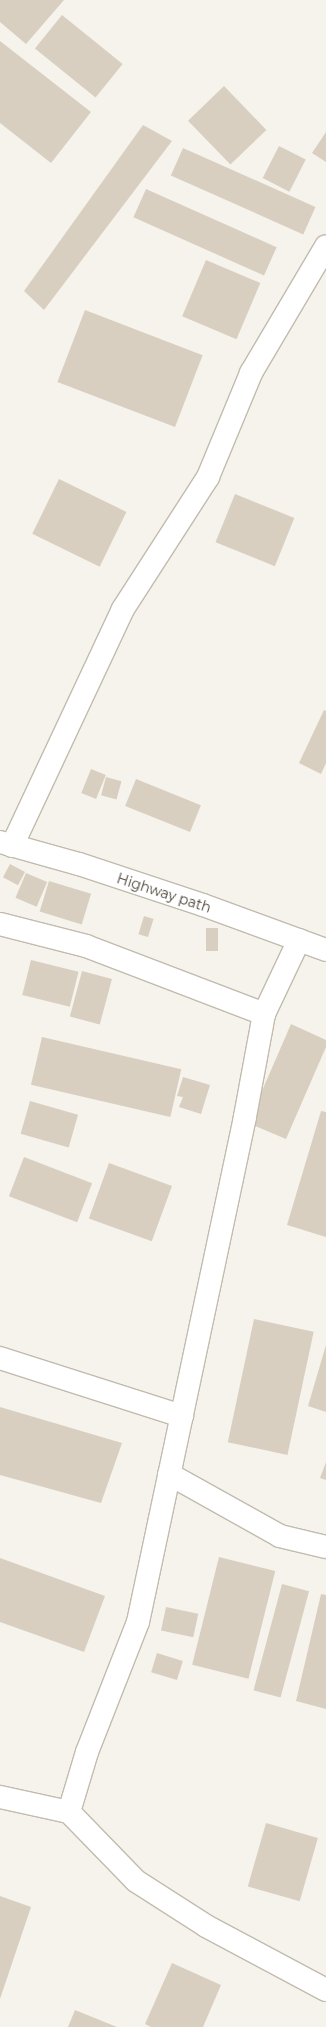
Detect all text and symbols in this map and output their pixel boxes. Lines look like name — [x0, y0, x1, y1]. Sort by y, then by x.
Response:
street label: Highway path — [115, 870, 213, 916]

